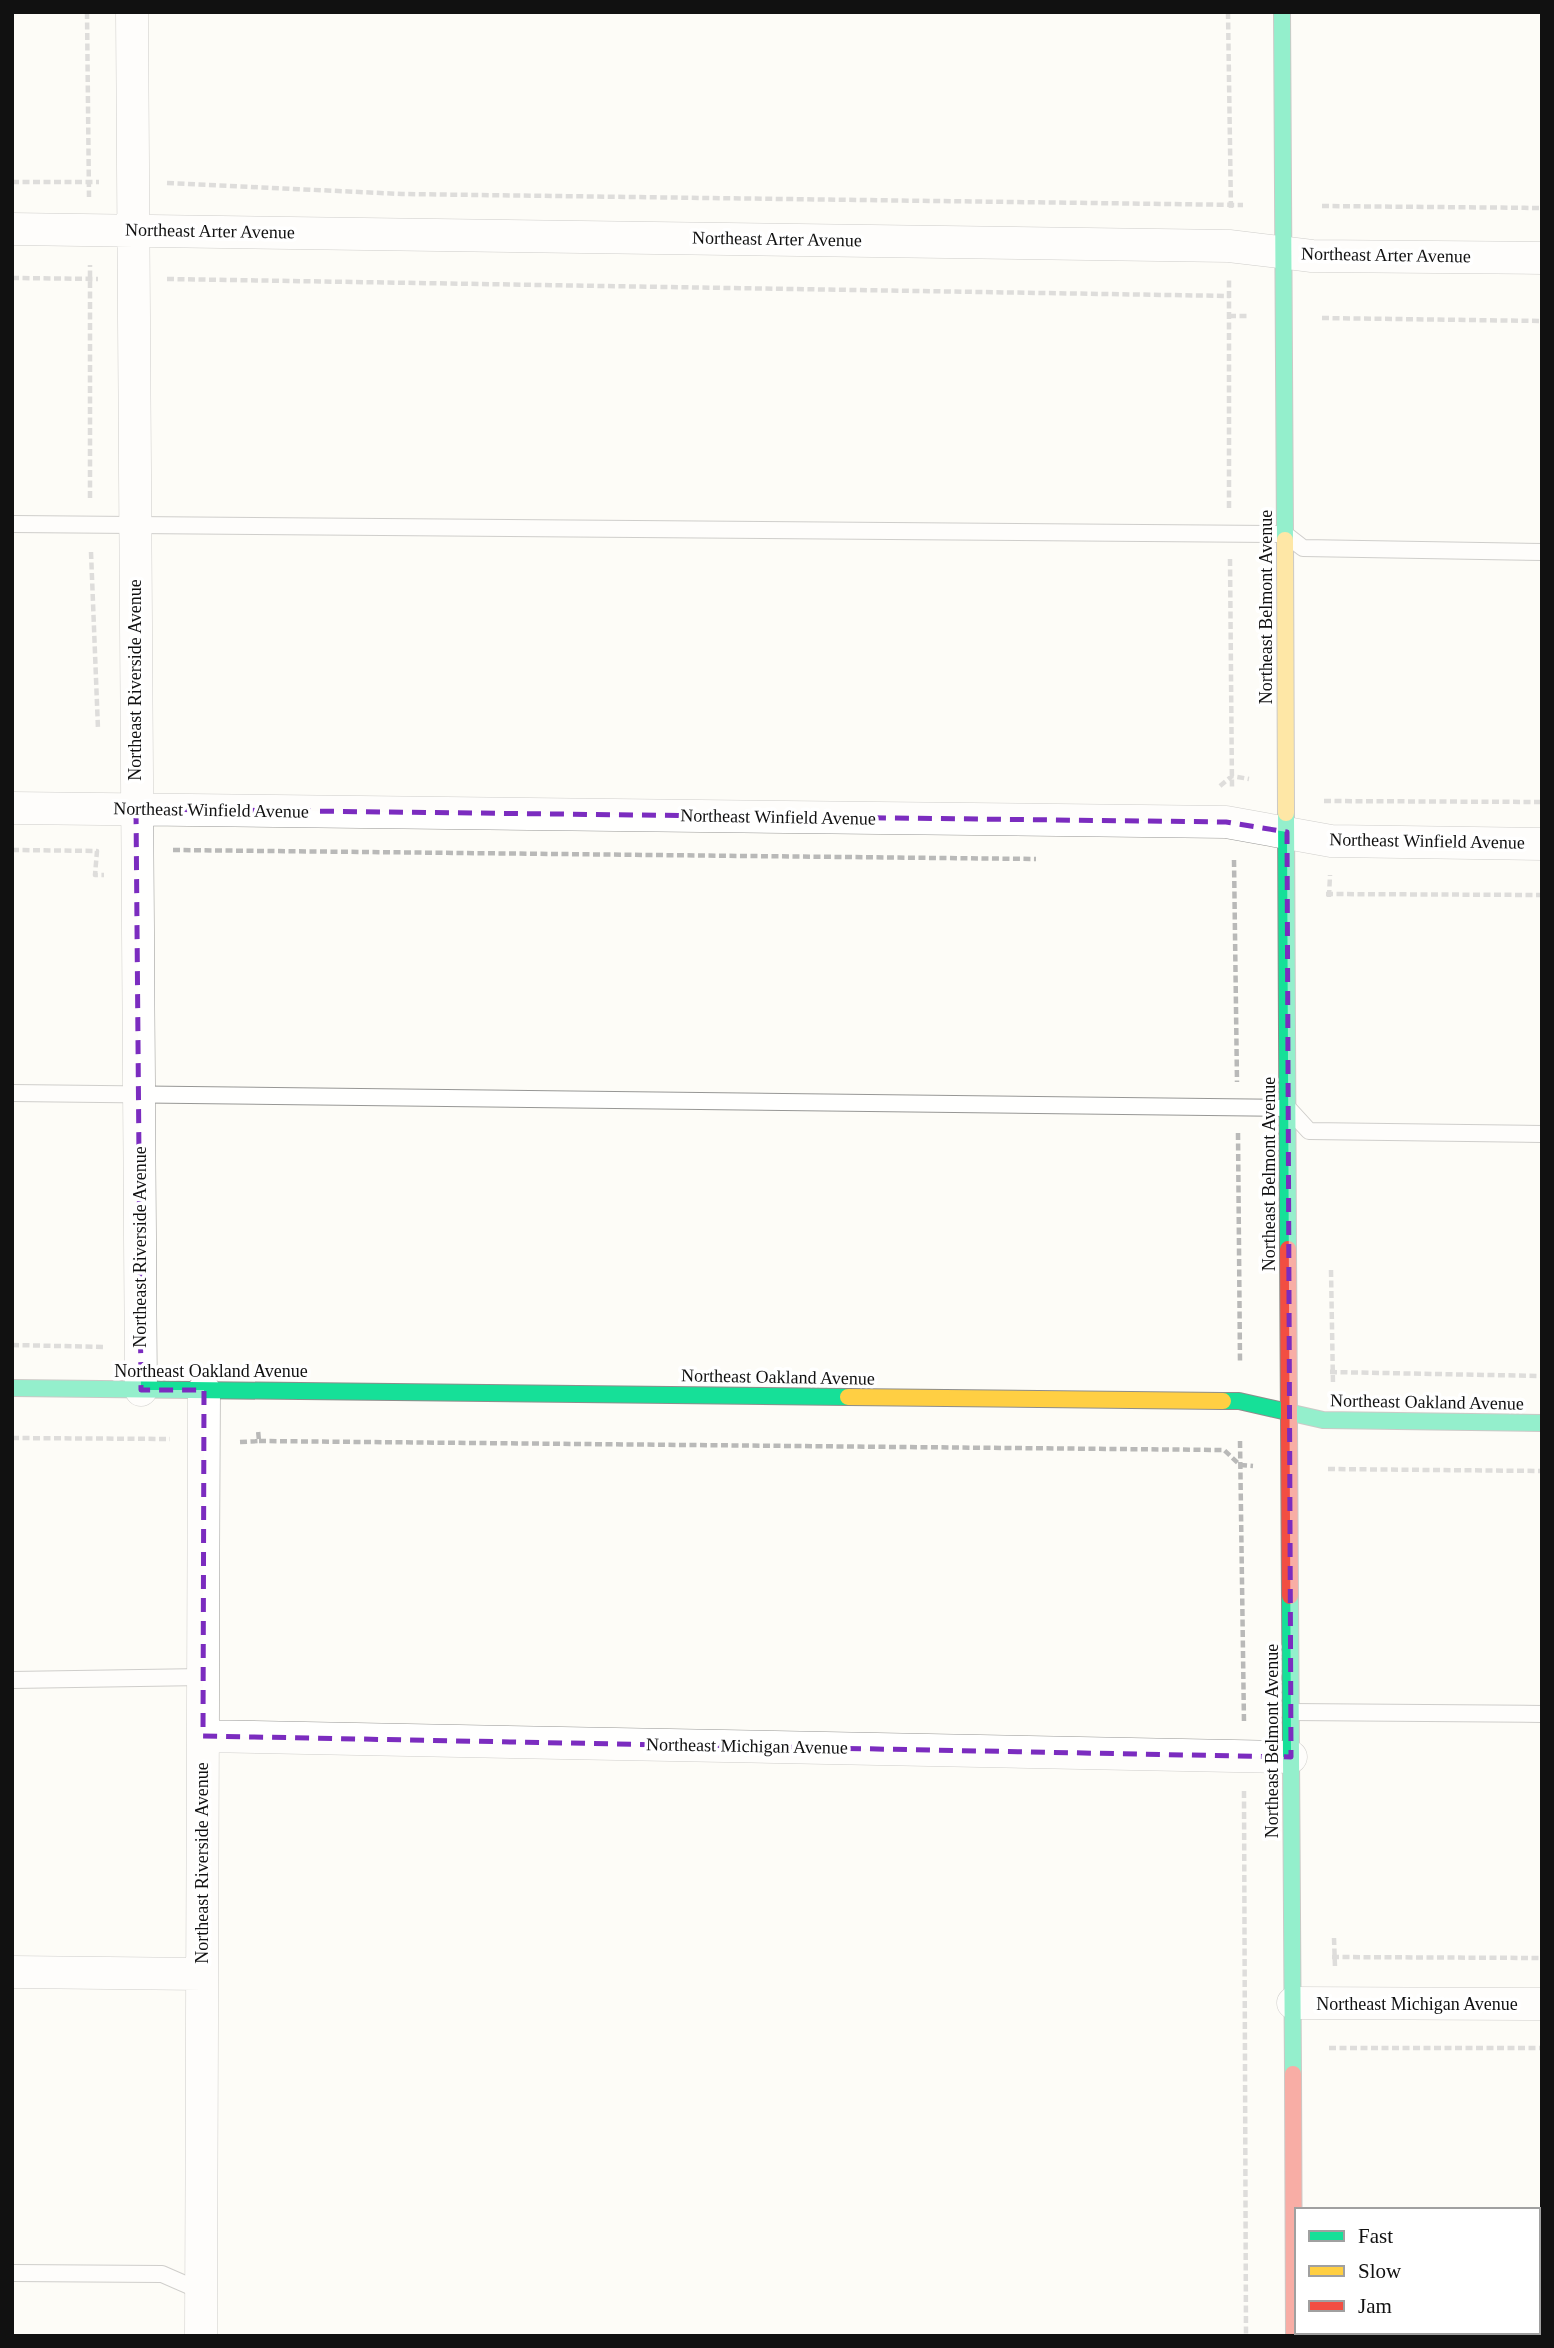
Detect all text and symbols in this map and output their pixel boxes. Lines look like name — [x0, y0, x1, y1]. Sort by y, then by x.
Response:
street label: Northeast Arter Avenue — [125, 220, 295, 242]
street label: Northeast Arter Avenue — [692, 228, 862, 250]
street label: Northeast Arter Avenue — [1301, 244, 1471, 266]
street label: Northeast Belmont Avenue — [1256, 510, 1276, 704]
street label: Northeast Riverside Avenue — [125, 579, 145, 781]
street label: Northeast Winfield Avenue — [113, 798, 309, 822]
street label: Northeast Winfield Avenue — [680, 805, 876, 829]
street label: Northeast Winfield Avenue — [1329, 829, 1525, 853]
street label: Northeast Belmont Avenue — [1259, 1077, 1279, 1271]
street label: Northeast Riverside Avenue — [130, 1146, 150, 1348]
street label: Northeast Oakland Avenue — [114, 1361, 308, 1381]
street label: Northeast Oakland Avenue — [681, 1365, 875, 1389]
street label: Northeast Oakland Avenue — [1330, 1390, 1524, 1414]
street label: Northeast Belmont Avenue — [1262, 1644, 1282, 1838]
street label: Northeast Michigan Avenue — [646, 1734, 848, 1758]
street label: Northeast Riverside Avenue — [192, 1762, 212, 1964]
street label: Northeast Michigan Avenue — [1316, 1994, 1518, 2014]
legend — [1295, 2208, 1540, 2334]
text: Fast — [1358, 2224, 1393, 2248]
text: Slow — [1358, 2259, 1402, 2283]
text: Jam — [1358, 2294, 1392, 2318]

